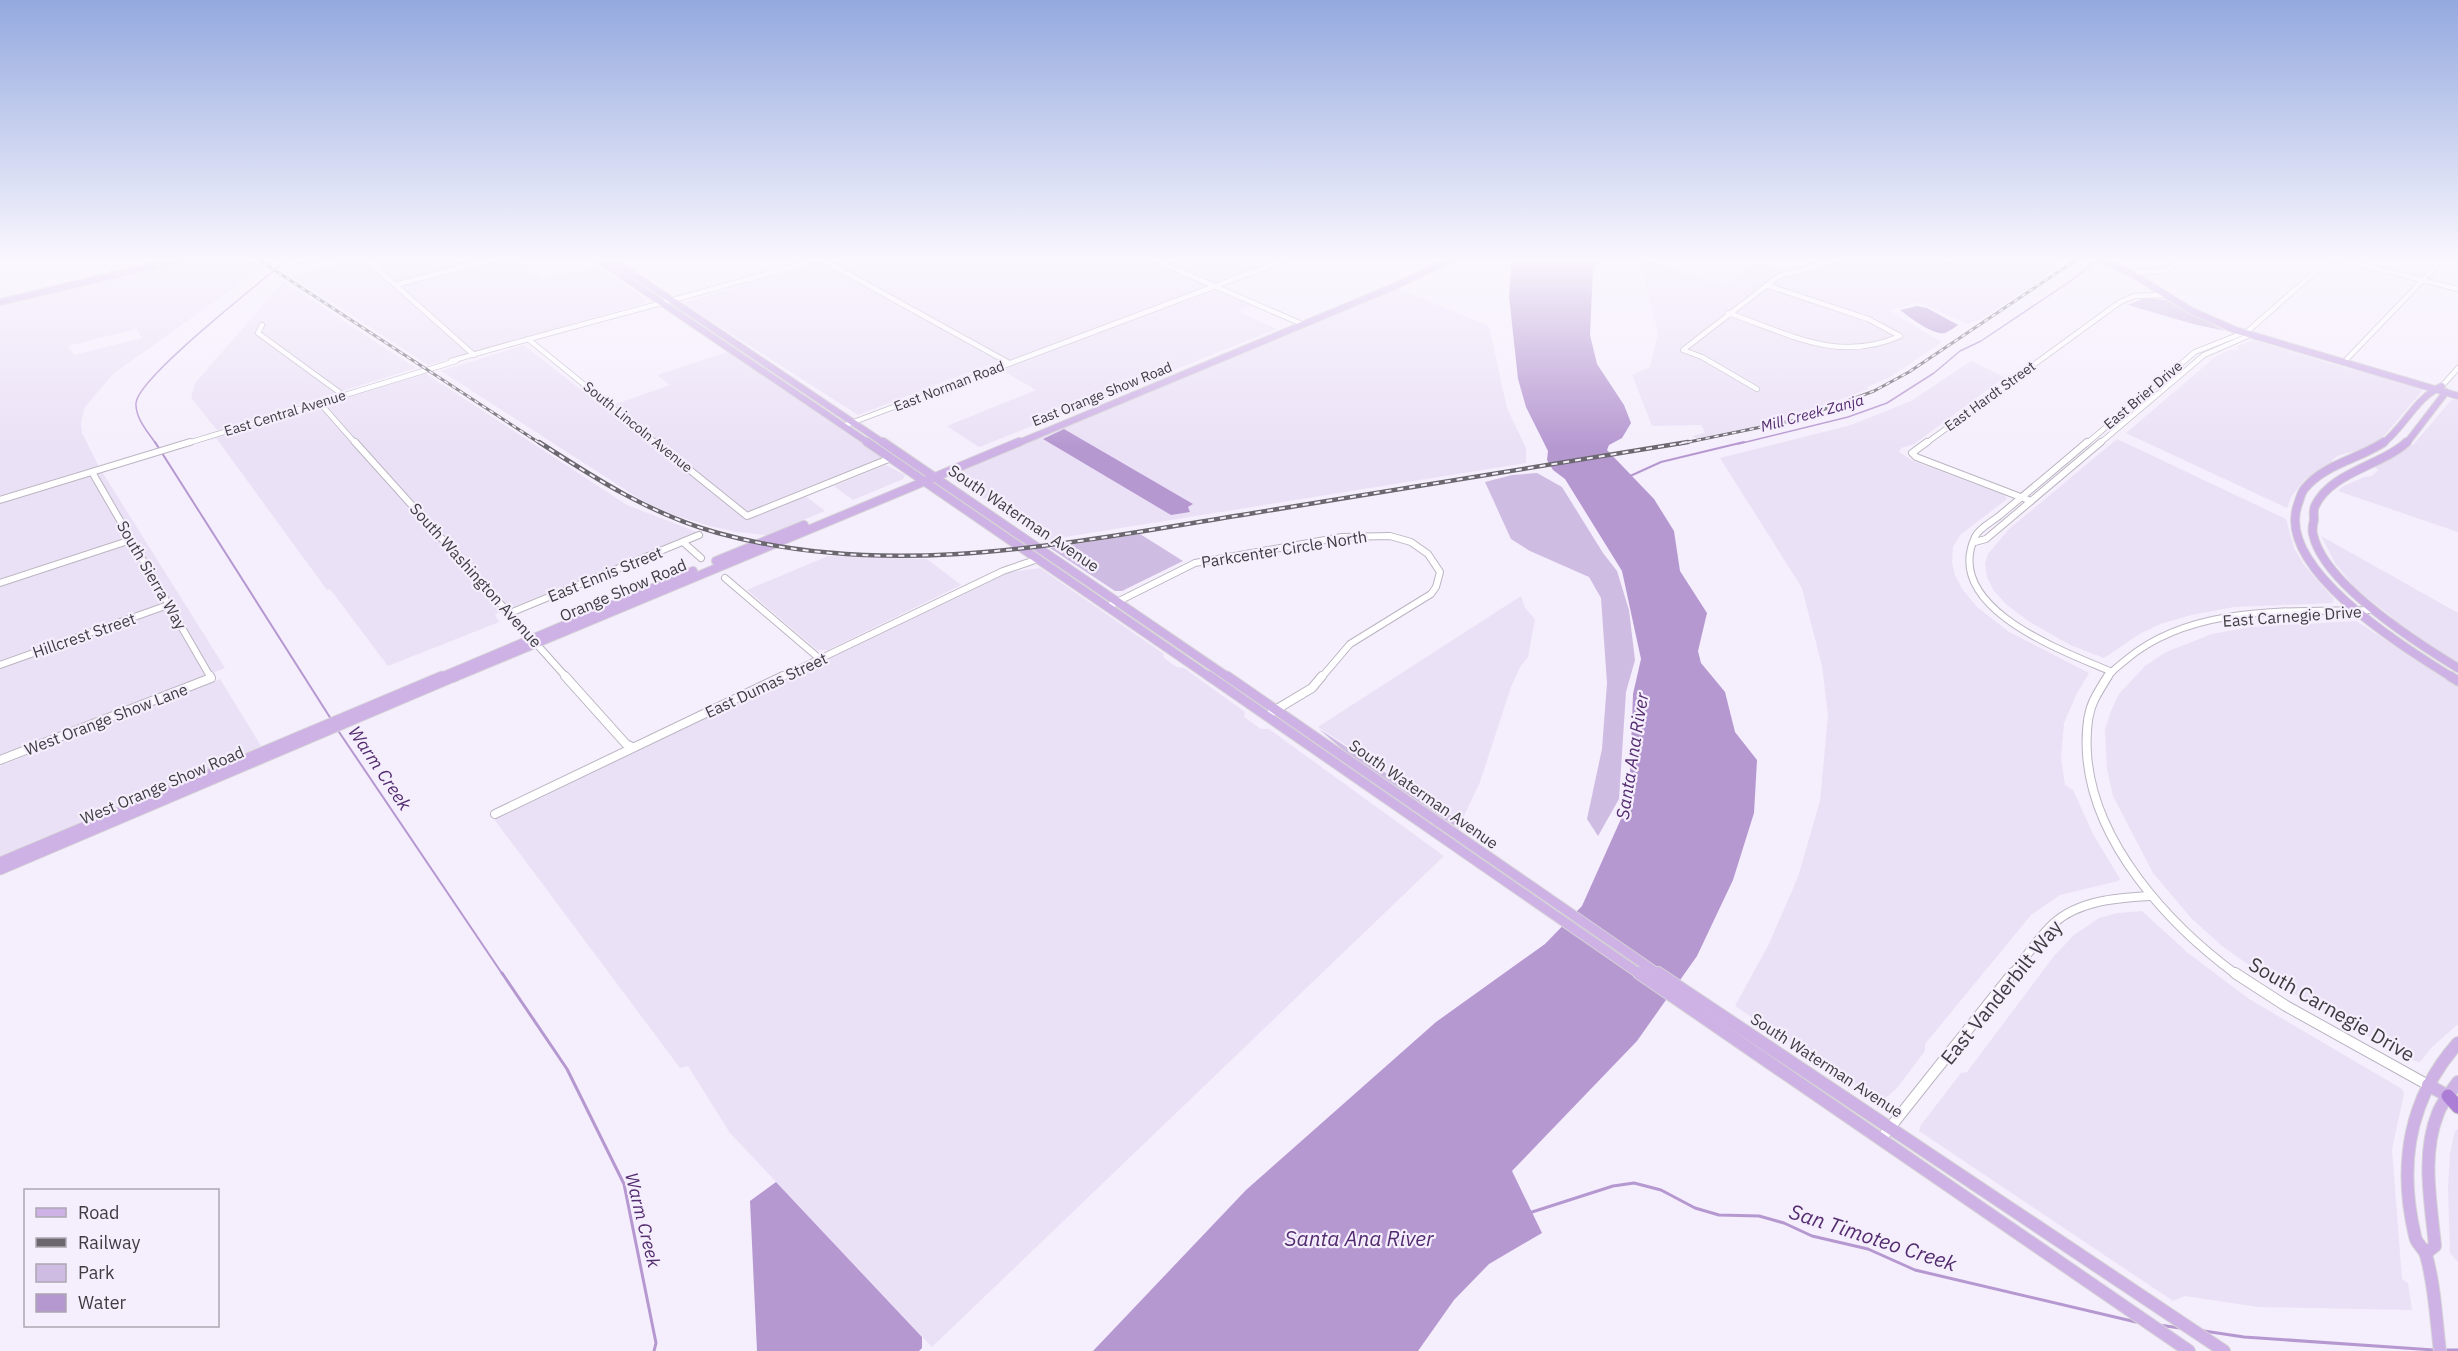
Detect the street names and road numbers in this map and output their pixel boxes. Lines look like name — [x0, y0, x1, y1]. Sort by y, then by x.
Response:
street label: East Norman Road — [891, 357, 1007, 415]
street label: East Hardt Street — [1941, 357, 2039, 435]
street label: East Brier Drive — [2100, 357, 2186, 433]
street label: East Orange Show Road — [1029, 358, 1175, 430]
street label: South Lincoln Avenue — [580, 377, 696, 477]
street label: East Central Avenue — [222, 386, 348, 440]
street label: South Waterman Avenue — [945, 460, 1103, 576]
street label: South Washington Avenue — [406, 499, 546, 652]
street label: South Sierra Way — [113, 517, 191, 633]
street label: Parkcenter Circle North — [1200, 526, 1368, 572]
street label: East Ennis Street — [545, 542, 665, 606]
street label: Orange Show Road — [557, 554, 689, 626]
street label: East Carnegie Drive — [2222, 601, 2362, 631]
street label: Hillcrest Street — [30, 608, 138, 662]
street label: East Dumas Street — [702, 648, 830, 722]
street label: West Orange Show Lane — [22, 679, 191, 759]
street label: South Waterman Avenue — [1346, 735, 1503, 853]
street label: West Orange Show Road — [77, 741, 247, 829]
street label: East Vanderbilt Way — [1934, 914, 2068, 1070]
street label: South Carnegie Drive — [2244, 950, 2420, 1068]
street label: South Waterman Avenue — [1747, 1008, 1907, 1122]

